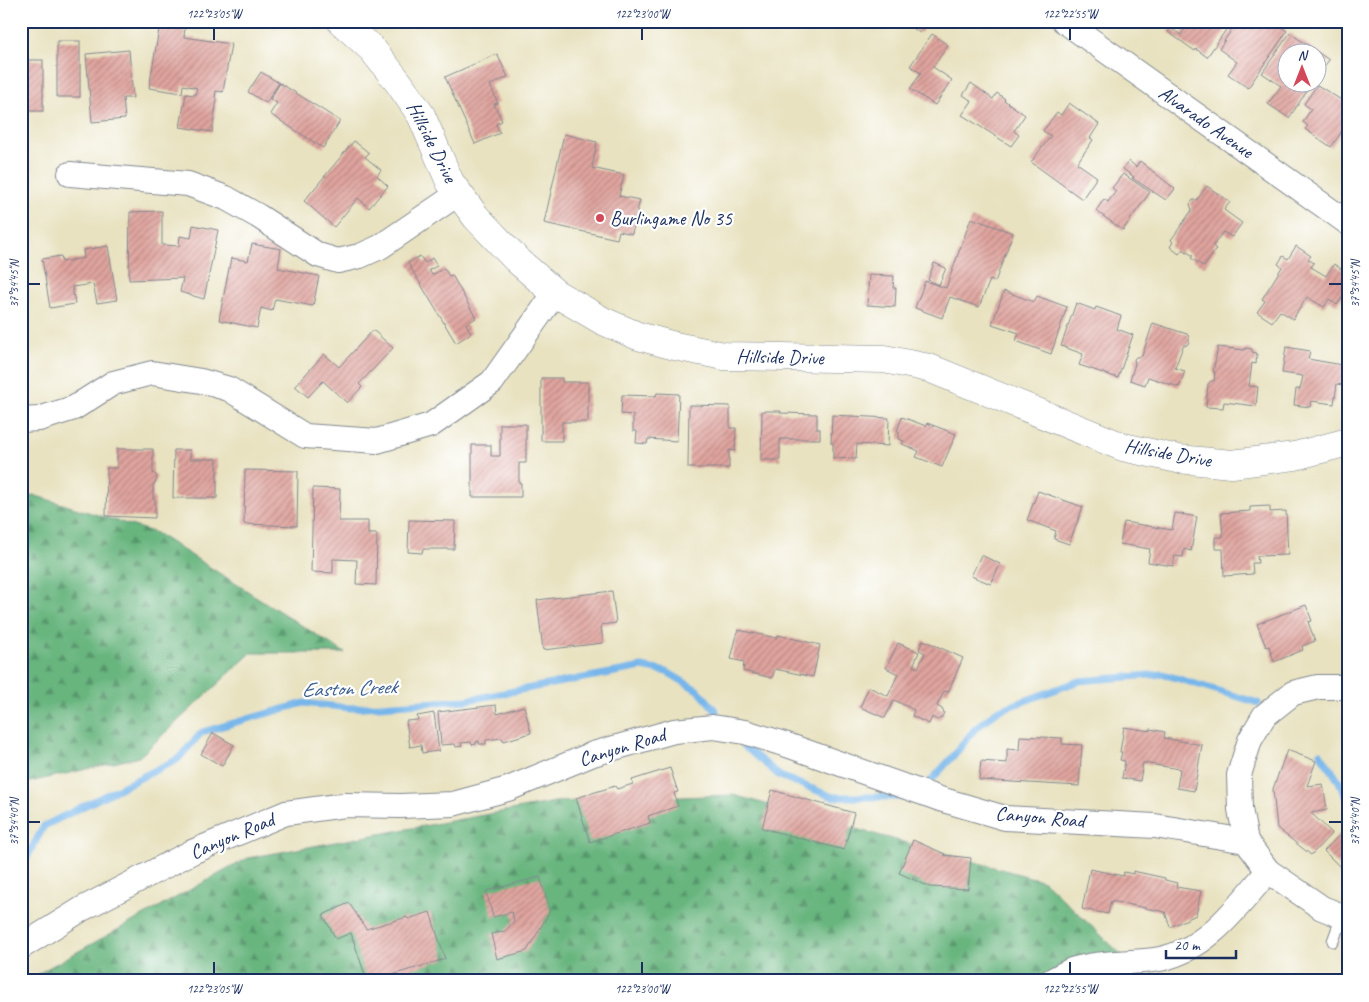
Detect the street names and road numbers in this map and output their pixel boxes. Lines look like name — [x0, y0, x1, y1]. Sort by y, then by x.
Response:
street label: Alvarado Avenue — [1154, 80, 1259, 165]
street label: Hillside Drive — [401, 97, 464, 188]
street label: Hillside Drive — [736, 344, 825, 370]
street label: Hillside Drive — [1123, 433, 1215, 473]
street label: Canyon Road — [576, 721, 671, 772]
street label: Canyon Road — [995, 801, 1089, 834]
street label: Canyon Road — [186, 806, 281, 865]

